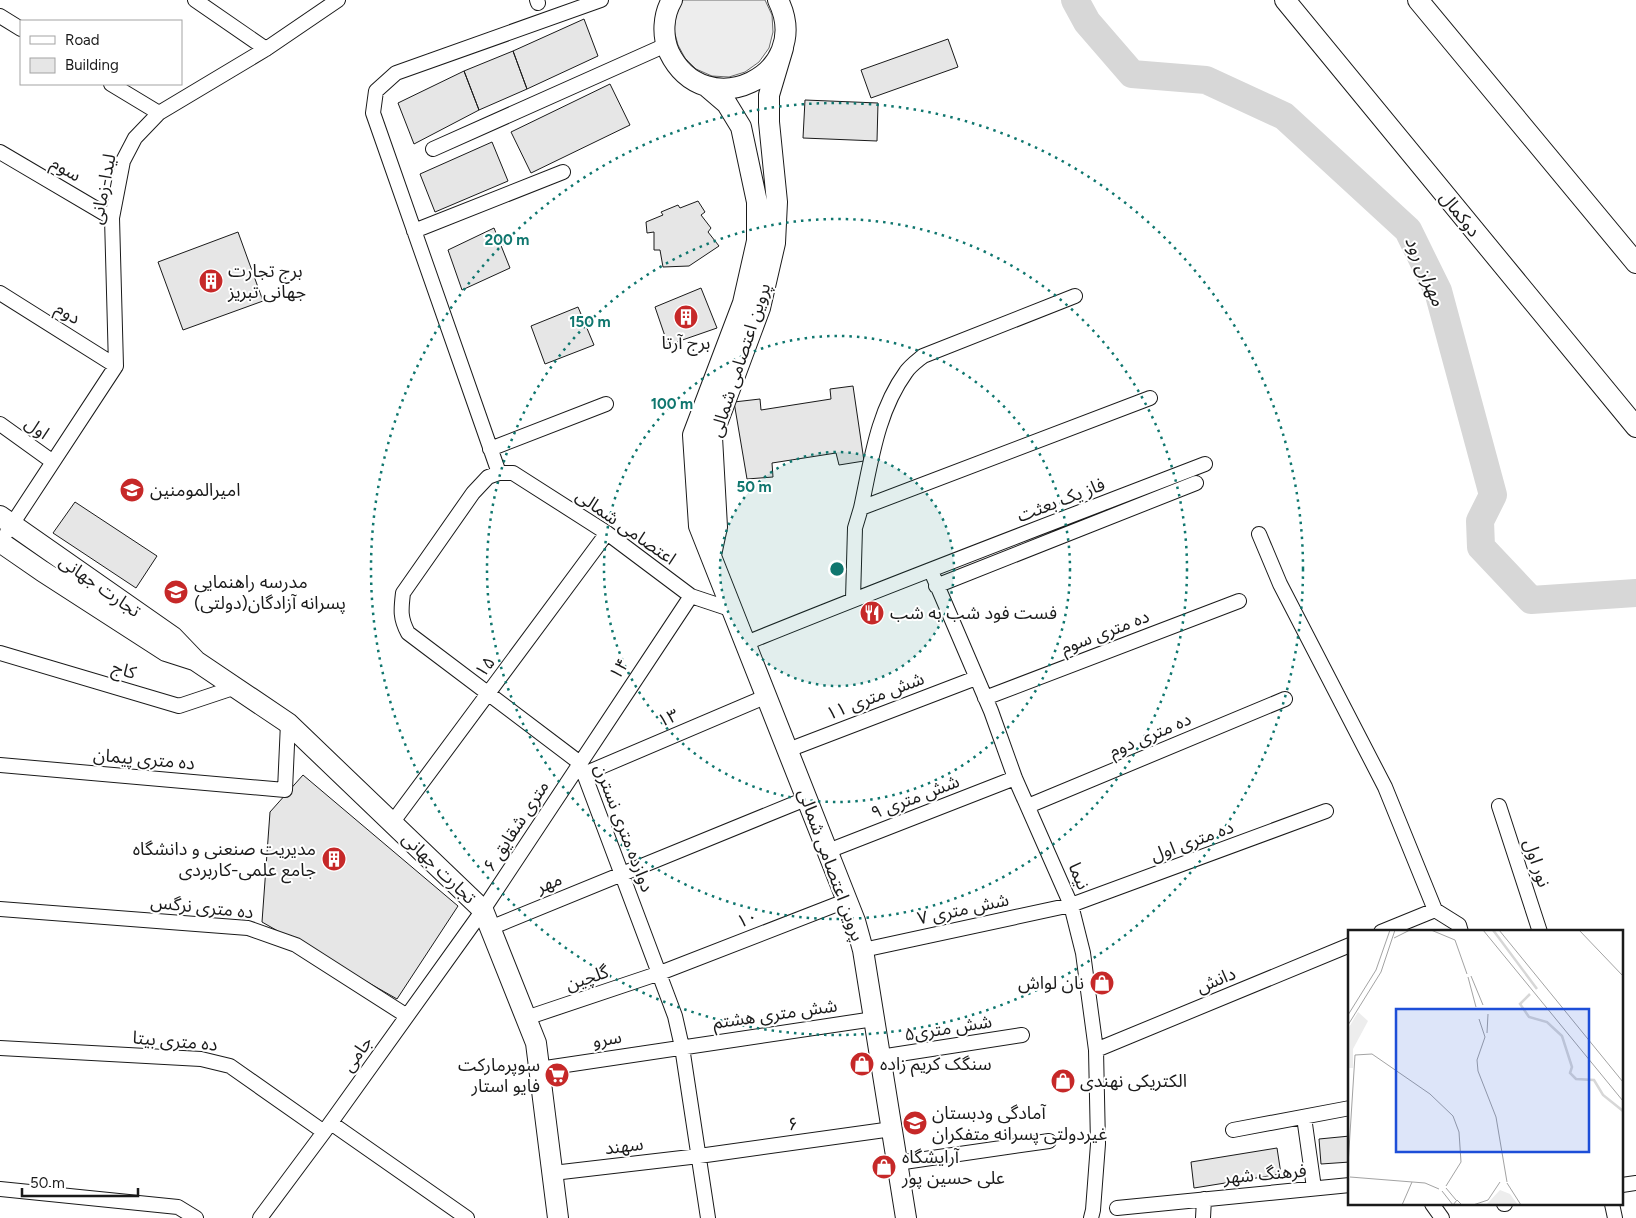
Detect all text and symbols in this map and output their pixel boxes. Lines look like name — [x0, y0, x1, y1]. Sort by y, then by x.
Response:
legend — [20, 20, 182, 85]
text: Road — [65, 31, 100, 49]
text: Building — [65, 56, 119, 74]
street label: سوم — [45, 152, 85, 189]
street label: لیدا-زمانی — [85, 152, 121, 226]
street label: دوکمال — [1435, 187, 1485, 241]
text: 200 m — [485, 231, 529, 249]
water label: مهران رود — [1400, 233, 1450, 309]
place label: برج تجارت جهانی تبریز — [227, 260, 306, 303]
building icon: برج تجارت جهانی تبریز — [198, 268, 224, 294]
street label: پروین اعتصامی شمالی — [705, 280, 775, 440]
street label: دوم — [50, 297, 85, 332]
building icon: برج آرتا — [673, 304, 699, 330]
text: 150 m — [569, 313, 611, 331]
place label: برج آرتا — [662, 332, 710, 356]
text: 100 m — [651, 395, 693, 413]
street label: اول — [21, 412, 53, 444]
street label: فاز یک بعثت — [1014, 473, 1108, 527]
school or university icon: امیرالمومنین — [119, 477, 145, 503]
text: 50 m — [736, 478, 772, 496]
place label: امیرالمومنین — [150, 479, 240, 501]
street label: اعتصامی شمالی — [572, 484, 680, 570]
street label: تجارت جهانی — [55, 550, 145, 622]
centre of rings — [828, 560, 846, 578]
place label: مدرسه راهنمایی پسرانه آزادگان(دولتی) — [194, 571, 346, 614]
school or university icon: مدرسه راهنمایی پسرانه آزادگان(دولتی) — [163, 579, 189, 605]
restaurant icon: فست فود شب به شب — [859, 600, 885, 626]
place label: فست فود شب به شب — [890, 602, 1057, 624]
street label: ده متری سوم — [1058, 605, 1153, 662]
street label: ۱۵ — [470, 652, 500, 682]
street label: ۱۴ — [604, 654, 634, 684]
street label: کاج — [109, 656, 139, 686]
street label: ۱۱ شش متری — [823, 667, 927, 725]
street label: ۱۳ — [654, 704, 682, 732]
street label: ده متری دوم — [1106, 708, 1196, 765]
street label: ده متری پیمان — [92, 744, 196, 775]
street label: دوازده متری نسترن — [590, 761, 658, 895]
street label: ۹ شش متری — [868, 770, 962, 824]
street label: ۶ متری شقایق — [478, 776, 554, 876]
street label: پروین اعتصامی شمالی — [793, 786, 869, 944]
street label: ده متری اول — [1148, 816, 1236, 866]
street label: تجارت جهانی — [398, 827, 480, 909]
street label: نور اول — [1519, 836, 1555, 890]
place label: مدیریت صنعنی و دانشگاه جامع علمی-کاربردی — [133, 838, 316, 884]
building icon: مدیریت صنعنی و دانشگاه جامع علمی-کاربردی — [321, 846, 347, 872]
street label: نیما — [1064, 859, 1094, 893]
street label: مهر — [532, 868, 565, 898]
street label: ۷ شش متری — [915, 889, 1011, 929]
street label: ده متری نرگس — [150, 891, 254, 923]
street label: ۱۰ — [733, 905, 761, 933]
inset map — [1348, 930, 1624, 1206]
street label: گلچین — [563, 960, 612, 996]
street label: دانش — [1193, 962, 1239, 998]
shop icon: نان لواش — [1089, 970, 1115, 996]
place label: نان لواش — [1018, 972, 1084, 994]
street label: شش متری هشتم — [711, 994, 839, 1036]
street label: ۵شش متری — [902, 1010, 994, 1046]
street label: ده متری بیتا — [132, 1026, 218, 1056]
street label: سرو — [591, 1026, 623, 1052]
street label: جامی — [337, 1032, 377, 1076]
shop icon: سنگک کریم زاده — [849, 1051, 875, 1077]
place label: سنگک کریم زاده — [880, 1053, 992, 1077]
place label: سوپرمارکت فایو استار — [458, 1054, 540, 1097]
supermarket icon: سوپرمارکت فایو استار — [544, 1062, 570, 1088]
shop icon: الکتریکی نهندی — [1050, 1068, 1076, 1094]
place label: الکتریکی نهندی — [1080, 1070, 1187, 1092]
place label: آمادگی ودبستان غیردولتی پسرانه متفکران — [932, 1102, 1107, 1145]
school or university icon: آمادگی ودبستان غیردولتی پسرانه متفکران — [902, 1110, 928, 1136]
street label: ۶ — [786, 1112, 800, 1136]
street label: سهند — [603, 1133, 645, 1159]
place label: آرایشگاه علی حسین پور — [901, 1146, 1005, 1189]
shop icon: آرایشگاه علی حسین پور — [871, 1154, 897, 1180]
street label: فرهنگ شهر — [1222, 1159, 1307, 1189]
scale bar — [22, 1166, 139, 1198]
text: 50 m — [30, 1174, 65, 1192]

